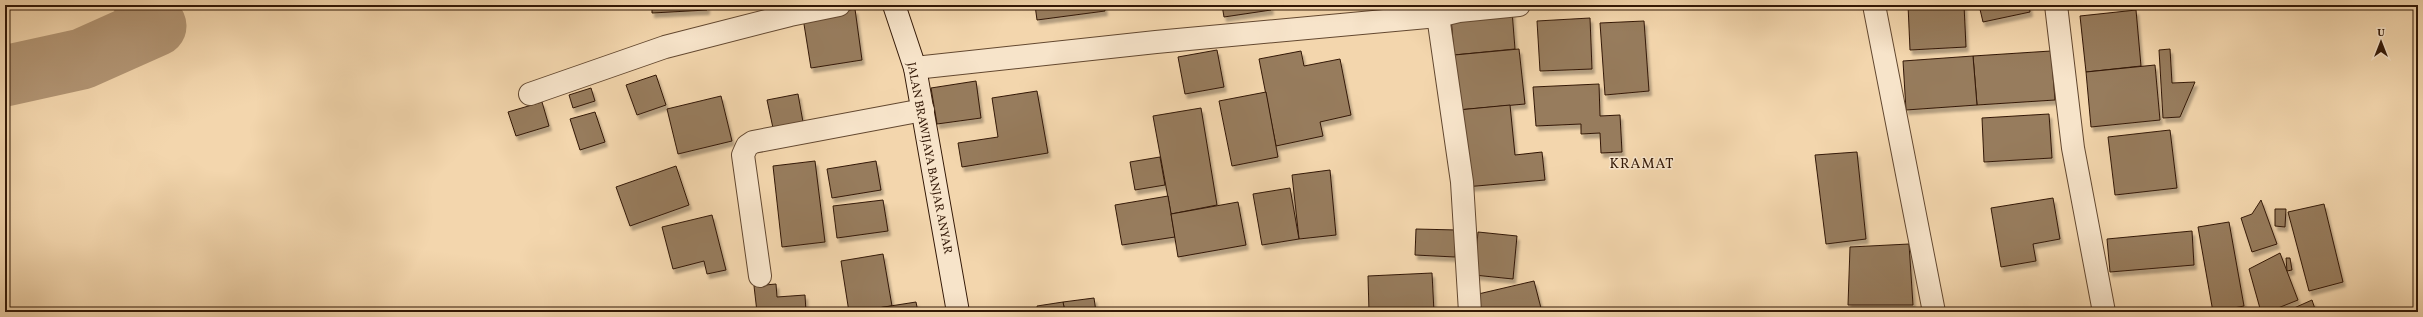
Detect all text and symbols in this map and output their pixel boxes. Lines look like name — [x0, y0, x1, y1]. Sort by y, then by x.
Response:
north arrow — [2361, 22, 2401, 62]
text: U — [2377, 26, 2385, 41]
street label: JALAN BRAWIJAYA BANJAR ANYAR — [903, 61, 955, 256]
district label: KRAMAT — [1609, 155, 1675, 174]

